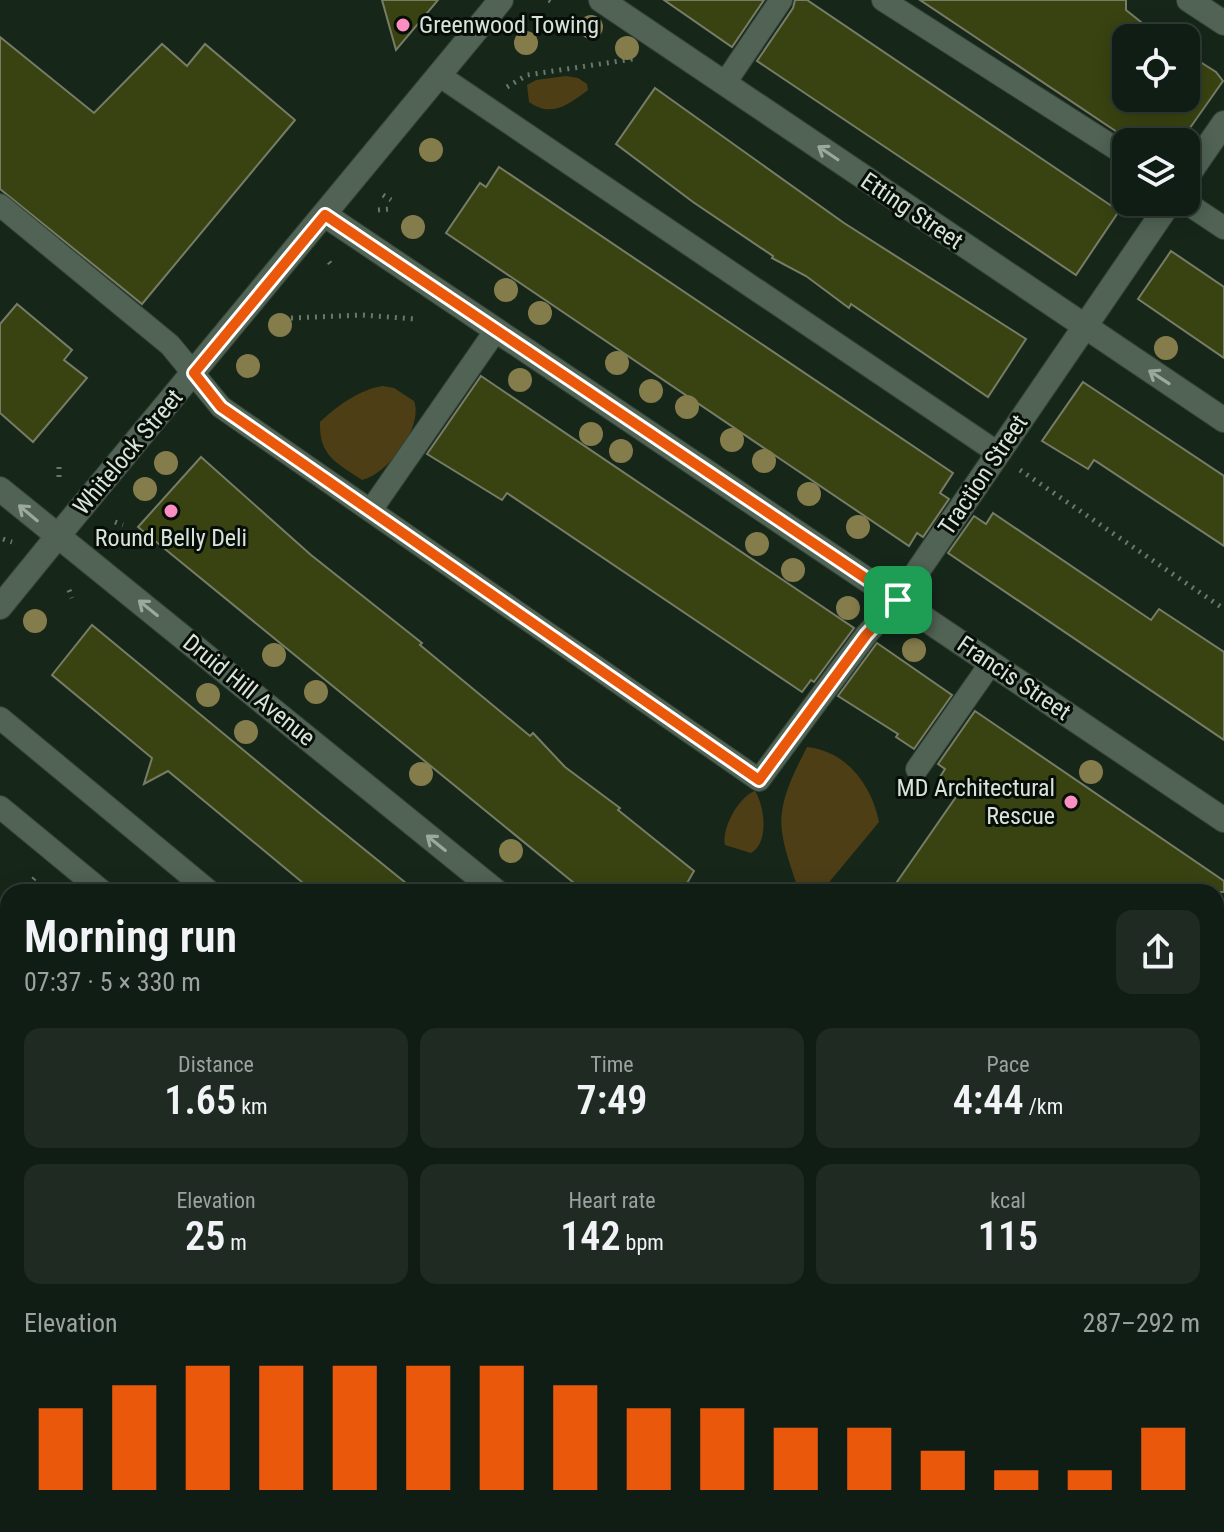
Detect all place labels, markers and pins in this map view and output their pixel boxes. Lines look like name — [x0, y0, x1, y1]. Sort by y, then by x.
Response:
place label: Greenwood Towing — [419, 11, 599, 39]
marker: Greenwood Towing — [394, 16, 412, 34]
marker: Round Belly Deli — [162, 502, 180, 520]
place label: Round Belly Deli — [95, 524, 247, 552]
pin — [864, 566, 932, 634]
place label: MD Architectural Rescue — [897, 774, 1055, 830]
marker: MD Architectural Rescue — [1062, 793, 1080, 811]

